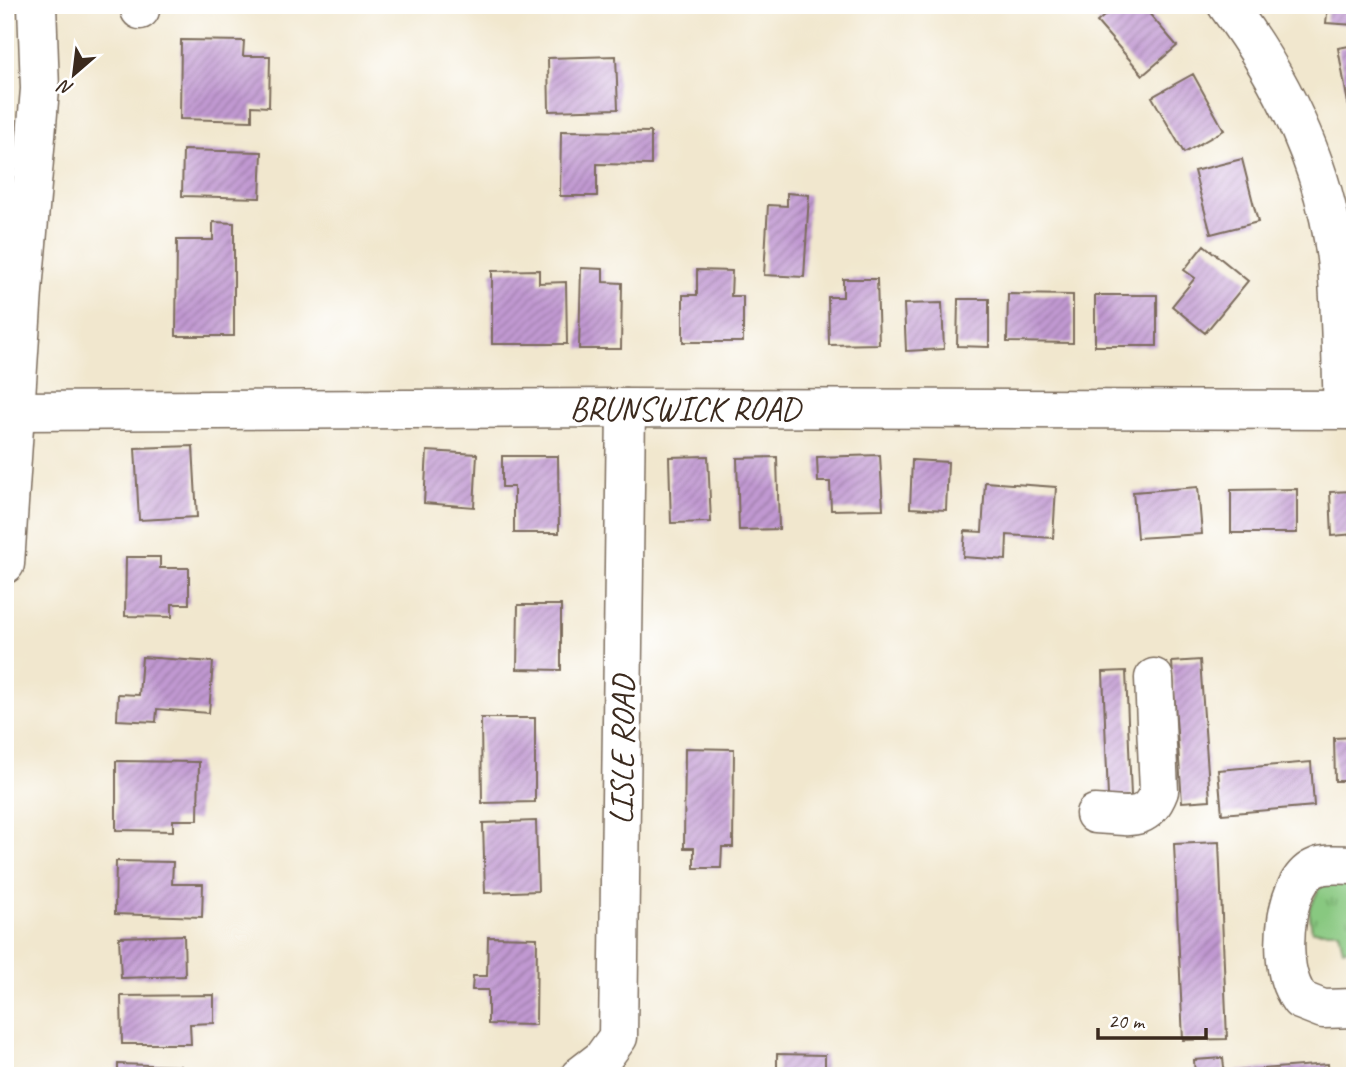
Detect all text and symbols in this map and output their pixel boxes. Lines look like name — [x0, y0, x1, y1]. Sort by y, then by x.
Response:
north arrow — [38, 38, 108, 108]
text: N — [53, 73, 77, 101]
street label: BRUNSWICK ROAD — [570, 388, 803, 430]
street label: LISLE ROAD — [600, 672, 644, 825]
scale bar — [1098, 997, 1206, 1041]
text: 20 m — [1108, 1008, 1146, 1034]

